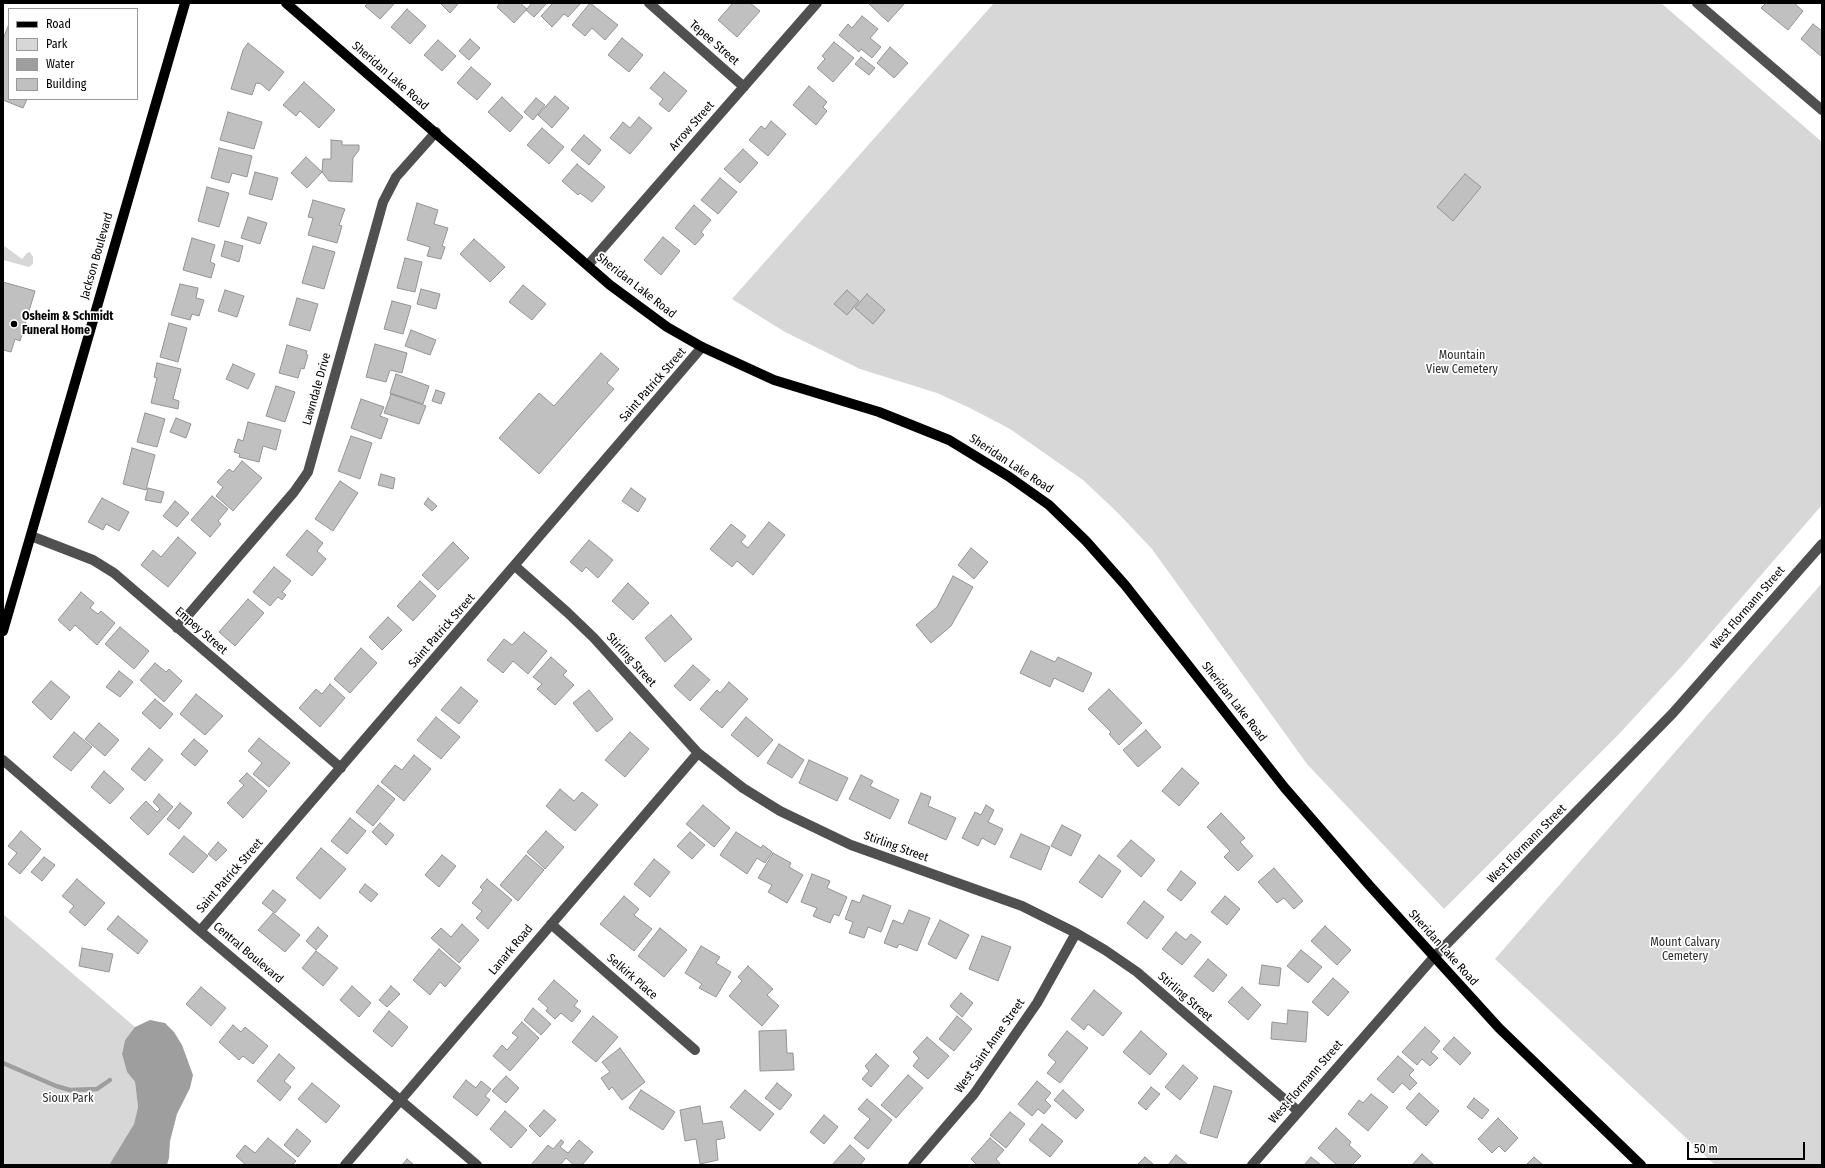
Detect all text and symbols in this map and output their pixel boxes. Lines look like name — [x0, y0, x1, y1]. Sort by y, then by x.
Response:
legend — [8, 8, 138, 100]
text: Road — [46, 17, 71, 31]
street label: Tepee Street — [686, 17, 742, 69]
text: Park — [46, 37, 67, 51]
street label: Sheridan Lake Road — [349, 39, 431, 113]
text: Water — [46, 57, 74, 71]
text: Building — [46, 77, 86, 91]
street label: Arrow Street — [667, 98, 717, 154]
street label: Jackson Boulevard — [78, 211, 116, 301]
street label: Sheridan Lake Road — [593, 250, 679, 322]
place label: Osheim & Schmidt Funeral Home — [22, 310, 114, 338]
marker: Osheim & Schmidt Funeral Home — [9, 319, 19, 329]
street label: Saint Patrick Street — [617, 345, 689, 425]
park label: Mountain View Cemetery — [1426, 349, 1498, 377]
street label: Lawndale Drive — [300, 351, 334, 427]
street label: Sheridan Lake Road — [966, 432, 1056, 496]
street label: West Flormann Street — [1708, 563, 1788, 653]
street label: Saint Patrick Street — [406, 591, 478, 671]
street label: Empey Street — [172, 604, 230, 658]
street label: Stirling Street — [603, 630, 659, 690]
street label: Sheridan Lake Road — [1198, 659, 1270, 745]
street label: West Flormann Street — [1485, 802, 1569, 886]
street label: Stirling Street — [862, 829, 930, 865]
street label: Saint Patrick Street — [194, 836, 266, 916]
street label: Sheridan Lake Road — [1405, 907, 1481, 989]
street label: Central Boulevard — [210, 920, 286, 986]
street label: Lanark Road — [486, 922, 536, 978]
park label: Mount Calvary Cemetery — [1650, 936, 1720, 964]
street label: Selkirk Place — [604, 951, 660, 1003]
street label: Stirling Street — [1155, 969, 1215, 1025]
street label: West Saint Anne Street — [952, 996, 1028, 1096]
street label: West Flormann Street — [1266, 1037, 1346, 1127]
park label: Sioux Park — [43, 1092, 93, 1106]
scale bar — [1689, 1134, 1807, 1160]
text: 50 m — [1694, 1142, 1718, 1156]

